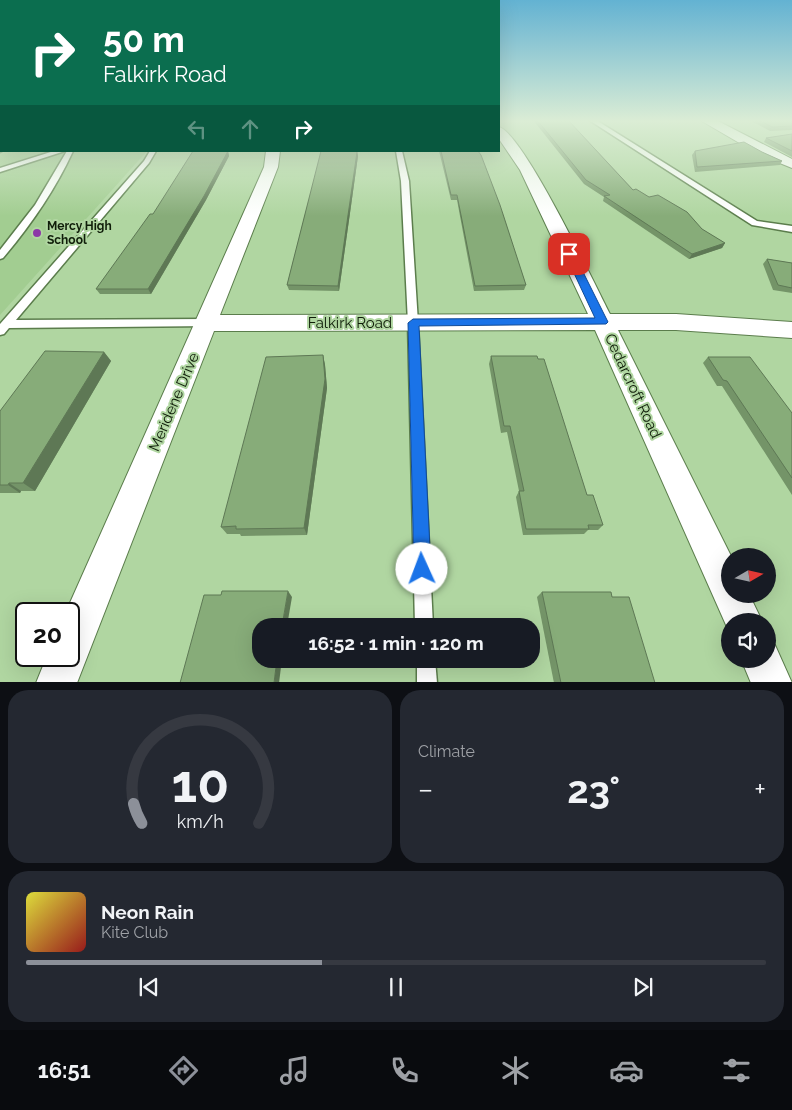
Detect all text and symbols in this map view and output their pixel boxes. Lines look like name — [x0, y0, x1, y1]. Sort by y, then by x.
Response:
text: 50 m — [103, 19, 185, 60]
icon: right — [20, 20, 85, 85]
text: Falkirk Road — [103, 61, 227, 87]
icon: left — [183, 115, 211, 143]
icon: ahead — [236, 115, 264, 143]
icon: right — [289, 115, 317, 143]
place label: Mercy High School — [47, 219, 112, 247]
marker: Mercy High School — [31, 227, 43, 239]
pin — [548, 233, 590, 275]
icon: arrive — [555, 240, 583, 268]
street label: Falkirk Road — [308, 314, 392, 332]
street label: Cedarcroft Road — [601, 331, 665, 441]
street label: Meridene Drive — [145, 350, 203, 454]
position arrow — [395, 542, 447, 594]
north arrow — [721, 548, 776, 602]
map controls — [721, 548, 776, 668]
speed limit sign: 20 — [15, 602, 80, 667]
button: sound — [721, 613, 776, 668]
text: 16:52 · 1 min · 120 m — [308, 632, 484, 654]
text: Climate — [418, 742, 475, 761]
text: 10 — [171, 753, 229, 814]
text: 23° — [567, 767, 620, 812]
text: − — [418, 773, 433, 806]
text: + — [754, 773, 766, 806]
text: km/h — [176, 811, 224, 832]
text: Neon Rain — [101, 901, 194, 923]
text: Kite Club — [101, 923, 168, 942]
icon: previous — [135, 973, 163, 1001]
icon: pause — [382, 973, 410, 1001]
icon: next — [629, 973, 657, 1001]
icon: directions — [166, 1053, 201, 1088]
icon: music — [277, 1053, 312, 1088]
icon: phone — [387, 1053, 422, 1088]
icon: climate — [498, 1053, 533, 1088]
icon: car — [609, 1053, 644, 1088]
icon: filters — [719, 1053, 754, 1088]
text: 16:51 — [38, 1057, 91, 1083]

